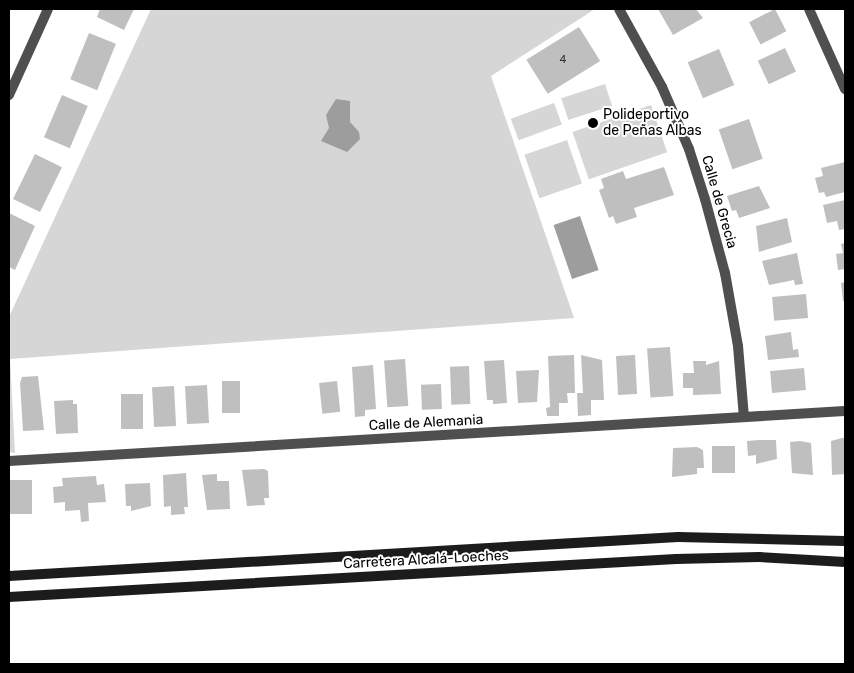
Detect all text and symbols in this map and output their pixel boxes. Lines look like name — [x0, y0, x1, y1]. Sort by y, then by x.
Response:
house number: 4 — [560, 53, 566, 67]
place label: Polideportivo de Peñas Albas — [603, 107, 702, 140]
marker: Polideportivo de Peñas Albas — [587, 117, 599, 129]
street label: Calle de Grecia — [698, 153, 740, 251]
street label: Calle de Alemania — [368, 412, 484, 434]
street label: Carretera Alcalá-Loeches — [343, 547, 509, 573]

